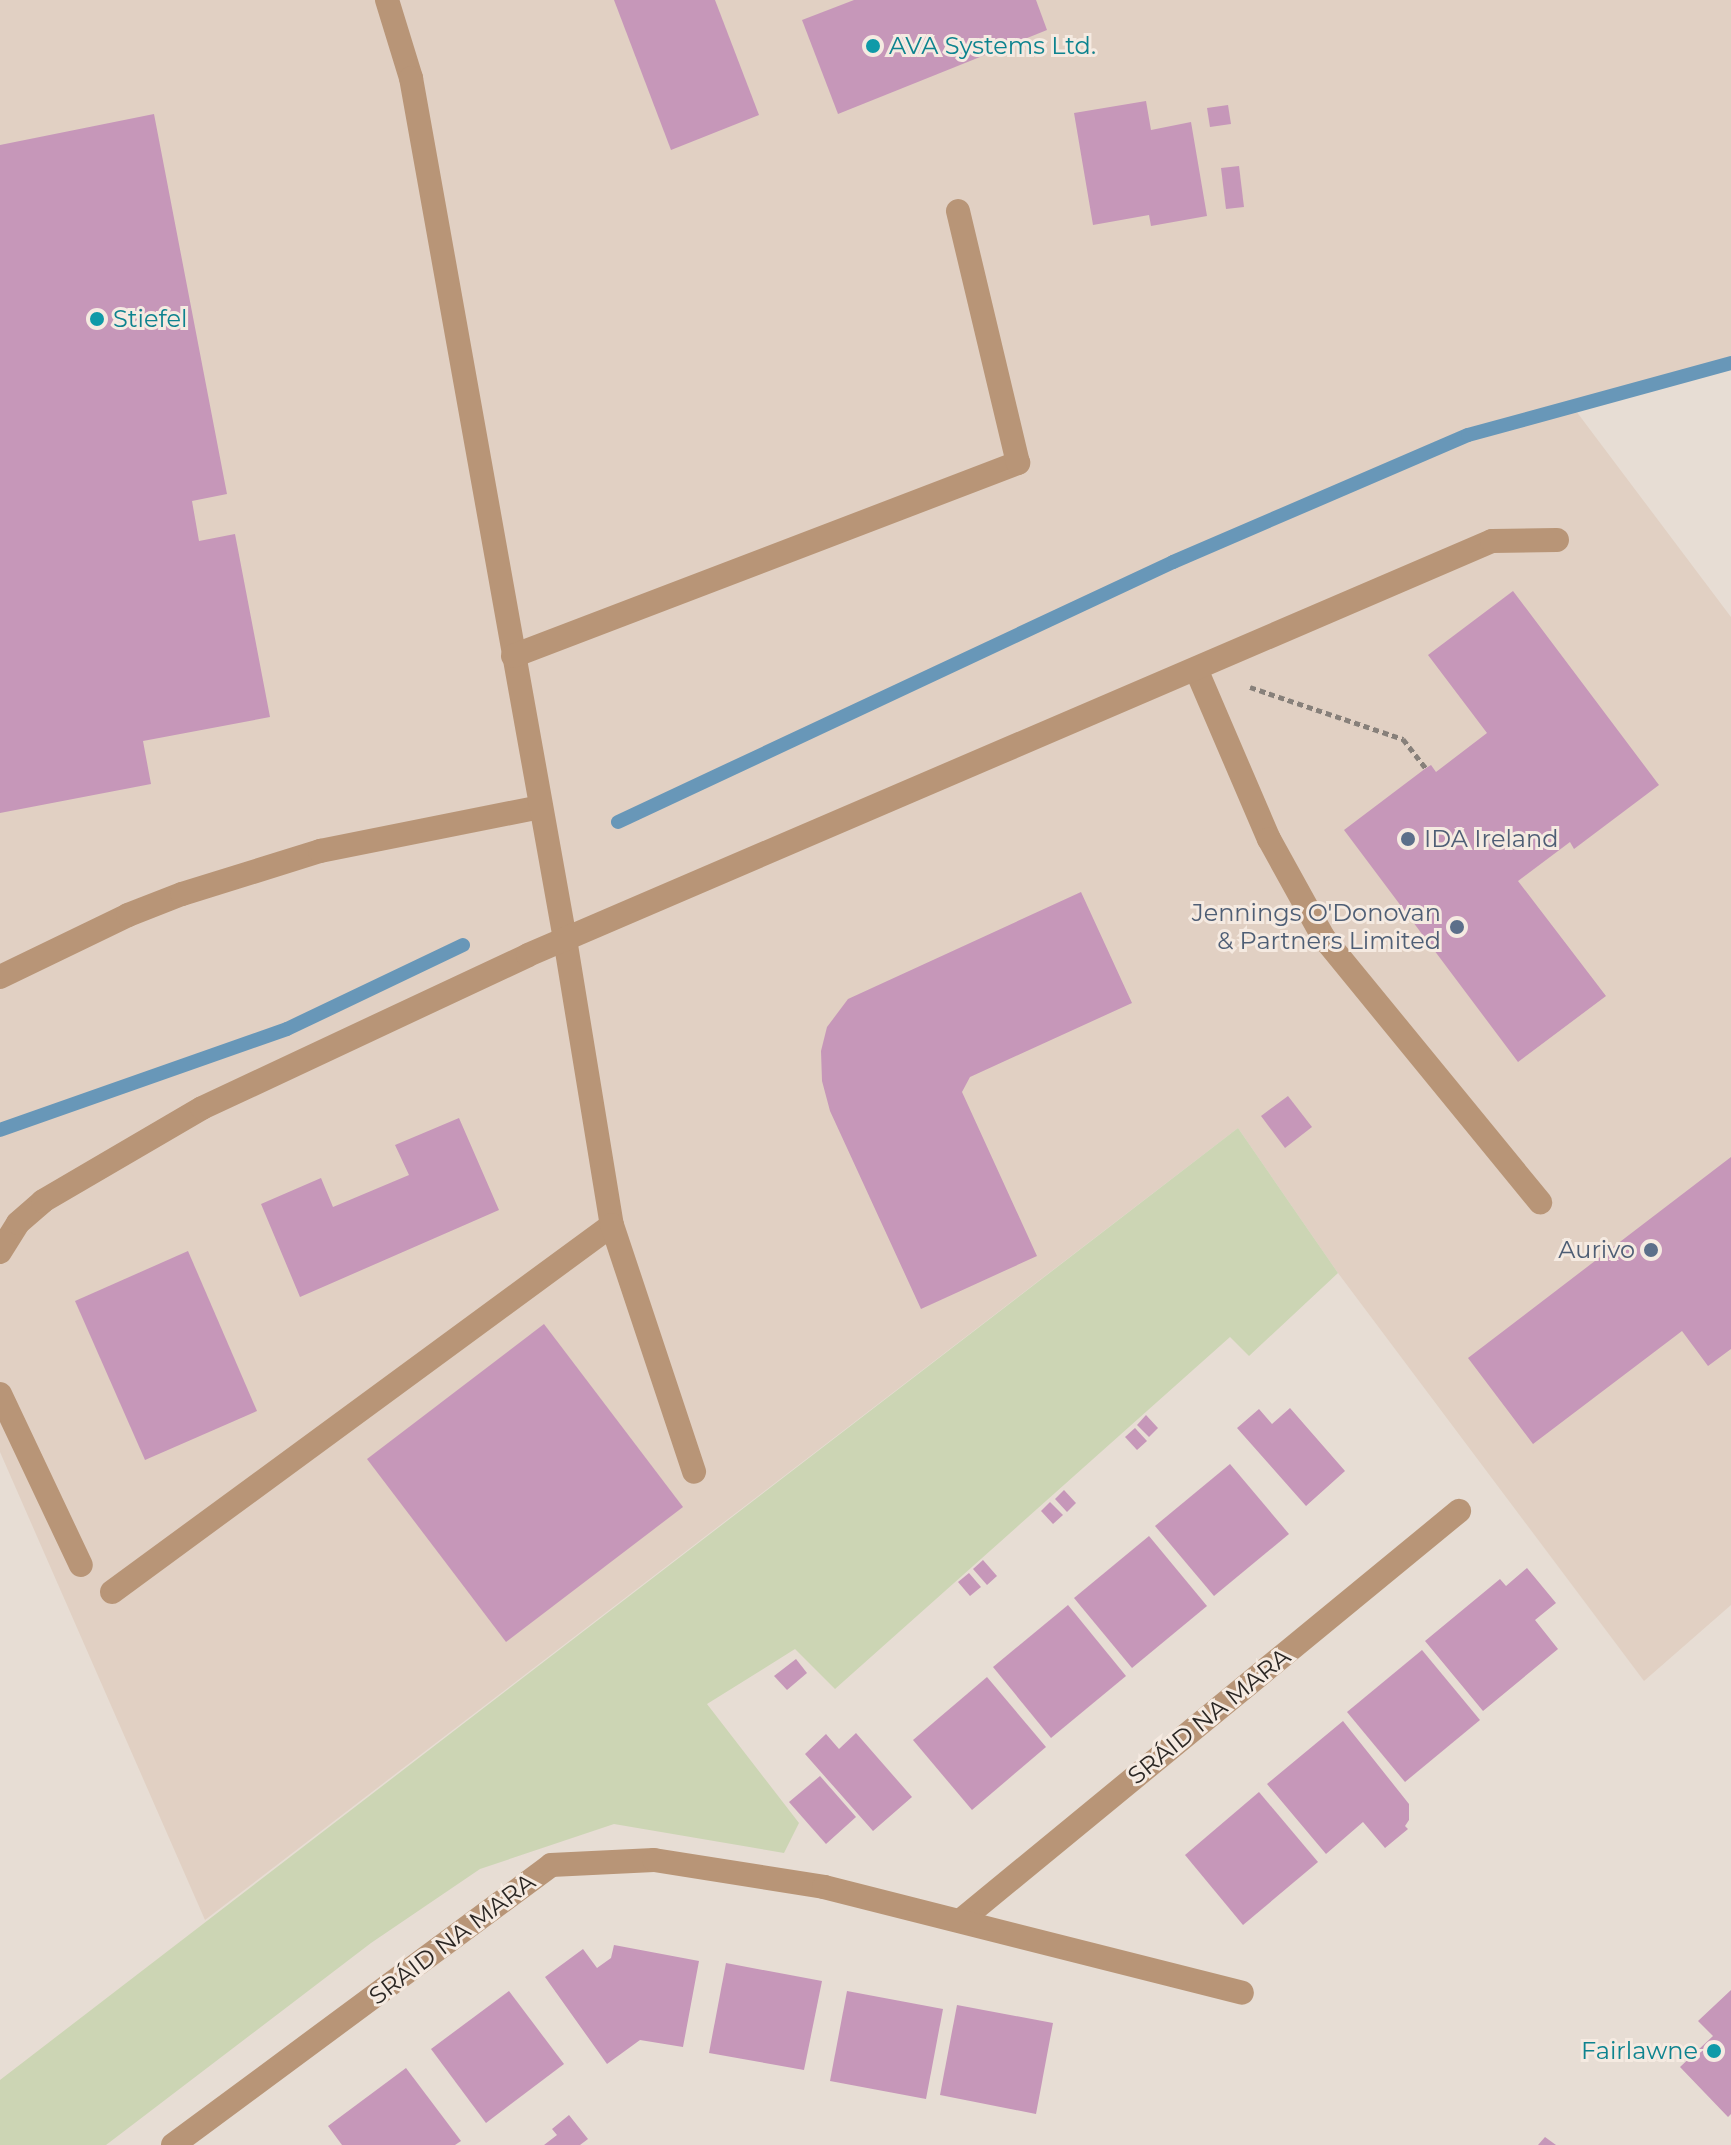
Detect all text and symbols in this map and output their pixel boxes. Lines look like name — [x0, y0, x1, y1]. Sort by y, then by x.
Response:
place label: AVA Systems Ltd. — [889, 32, 1096, 60]
marker: AVA Systems Ltd. — [864, 37, 882, 55]
place label: Stiefel — [113, 305, 187, 333]
marker: Stiefel — [88, 310, 106, 328]
place label: IDA Ireland — [1424, 825, 1559, 853]
marker: IDA Ireland — [1399, 830, 1417, 848]
place label: Jennings O'Donovan & Partners Limited — [1192, 899, 1441, 955]
marker: Jennings O'Donovan & Partners Limited — [1448, 918, 1466, 936]
place label: Aurivo — [1558, 1236, 1635, 1264]
marker: Aurivo — [1642, 1241, 1660, 1259]
street label: SRÁID NA MARA — [1122, 1642, 1296, 1790]
street label: SRÁID NA MARA — [363, 1867, 541, 2011]
place label: Fairlawne — [1581, 2037, 1698, 2065]
marker: Fairlawne — [1705, 2042, 1723, 2060]

